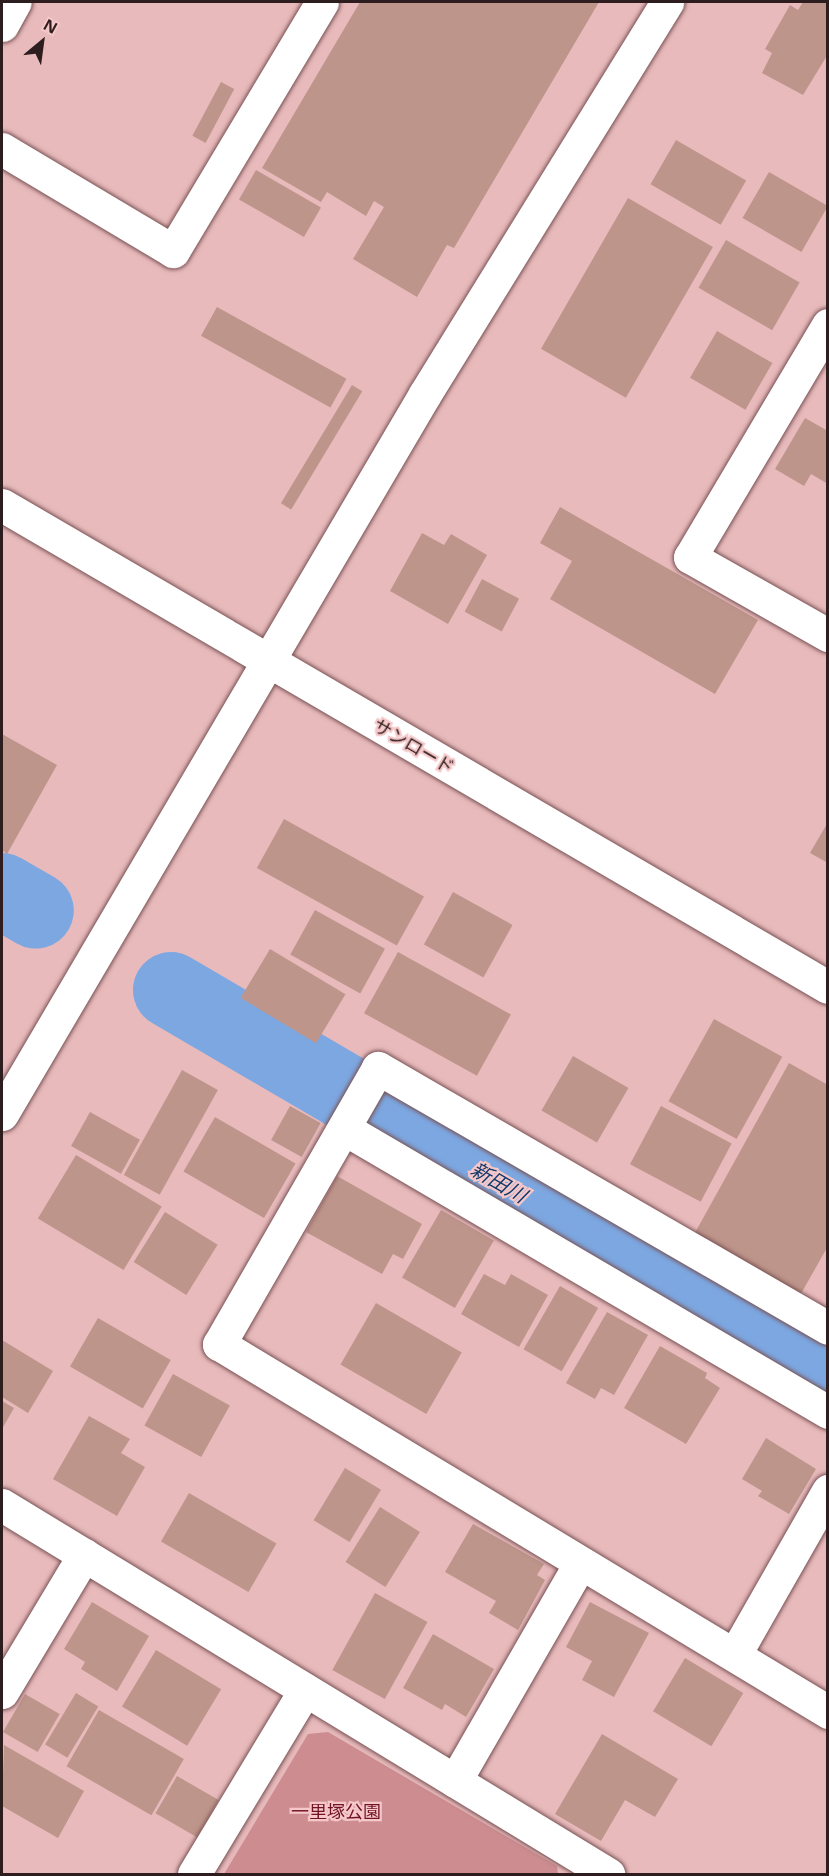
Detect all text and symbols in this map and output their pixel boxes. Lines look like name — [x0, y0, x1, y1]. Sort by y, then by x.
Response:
north arrow — [12, 12, 72, 72]
text: N — [40, 13, 62, 39]
street label: サンロード — [370, 714, 458, 778]
water label: 新田川 — [467, 1157, 531, 1207]
park label: 一里塚公園 — [291, 1800, 381, 1822]

